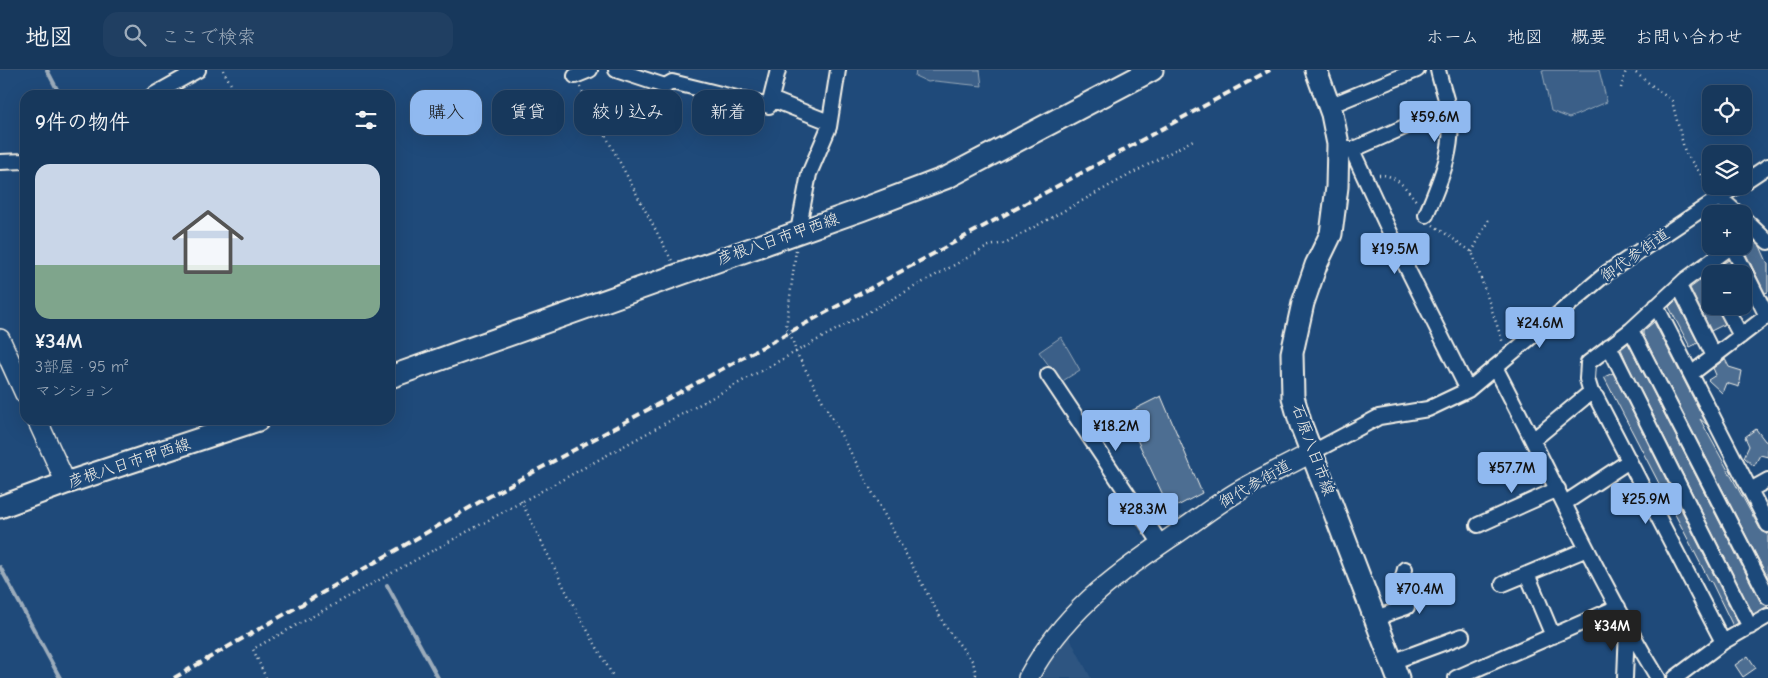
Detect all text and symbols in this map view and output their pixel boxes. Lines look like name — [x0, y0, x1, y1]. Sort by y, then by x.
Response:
search box — [103, 12, 453, 57]
icon: search — [121, 21, 149, 49]
text: 地図 — [25, 23, 73, 51]
text: ここで検索 — [161, 26, 256, 48]
text: ホーム — [1426, 27, 1479, 48]
text: 地図 — [1507, 27, 1543, 48]
text: 概要 — [1571, 27, 1607, 48]
text: お問い合わせ — [1635, 27, 1743, 48]
map controls — [1702, 85, 1752, 315]
button: locate — [1702, 85, 1752, 135]
chip: 購入 — [410, 90, 482, 135]
chip: 賃貸 — [492, 90, 564, 135]
chip: 絞り込み — [574, 90, 682, 135]
chip: 新着 — [692, 90, 764, 135]
pin: ¥59.6M — [1394, 100, 1476, 143]
icon: filters — [352, 106, 380, 134]
text: ¥59.6M — [1411, 108, 1459, 126]
text: 9件の物件 — [35, 110, 130, 134]
button: layers — [1702, 145, 1752, 195]
icon: home — [163, 197, 253, 287]
button: + — [1702, 205, 1752, 255]
street label: 彦根八日市甲西線 — [715, 210, 841, 268]
street label: 御代参街道 — [1597, 225, 1673, 285]
pin: ¥19.5M — [1354, 232, 1436, 275]
text: ¥19.5M — [1372, 240, 1418, 258]
button: − — [1702, 265, 1752, 315]
pin: ¥24.6M — [1499, 306, 1581, 349]
text: ¥24.6M — [1516, 314, 1564, 332]
text: ¥34M — [35, 329, 82, 353]
text: 3部屋 · 95 m² — [35, 358, 128, 376]
text: マンション — [35, 382, 114, 400]
street label: 石原八日市線 — [1288, 402, 1338, 498]
pin: ¥18.2M — [1075, 410, 1157, 452]
text: ¥18.2M — [1093, 417, 1139, 435]
street label: 彦根八日市甲西線 — [65, 435, 193, 491]
pin: ¥57.7M — [1471, 452, 1553, 494]
street label: 御代参街道 — [1216, 456, 1294, 512]
text: ¥57.7M — [1489, 459, 1535, 477]
pin: ¥25.9M — [1605, 482, 1687, 525]
text: ¥25.9M — [1622, 490, 1670, 508]
pin: ¥28.3M — [1102, 492, 1184, 535]
text: ¥28.3M — [1119, 500, 1167, 518]
pin: ¥70.4M — [1379, 572, 1461, 615]
text: ¥70.4M — [1396, 580, 1444, 598]
pin: ¥34M — [1582, 610, 1642, 652]
text: ¥34M — [1594, 617, 1630, 635]

